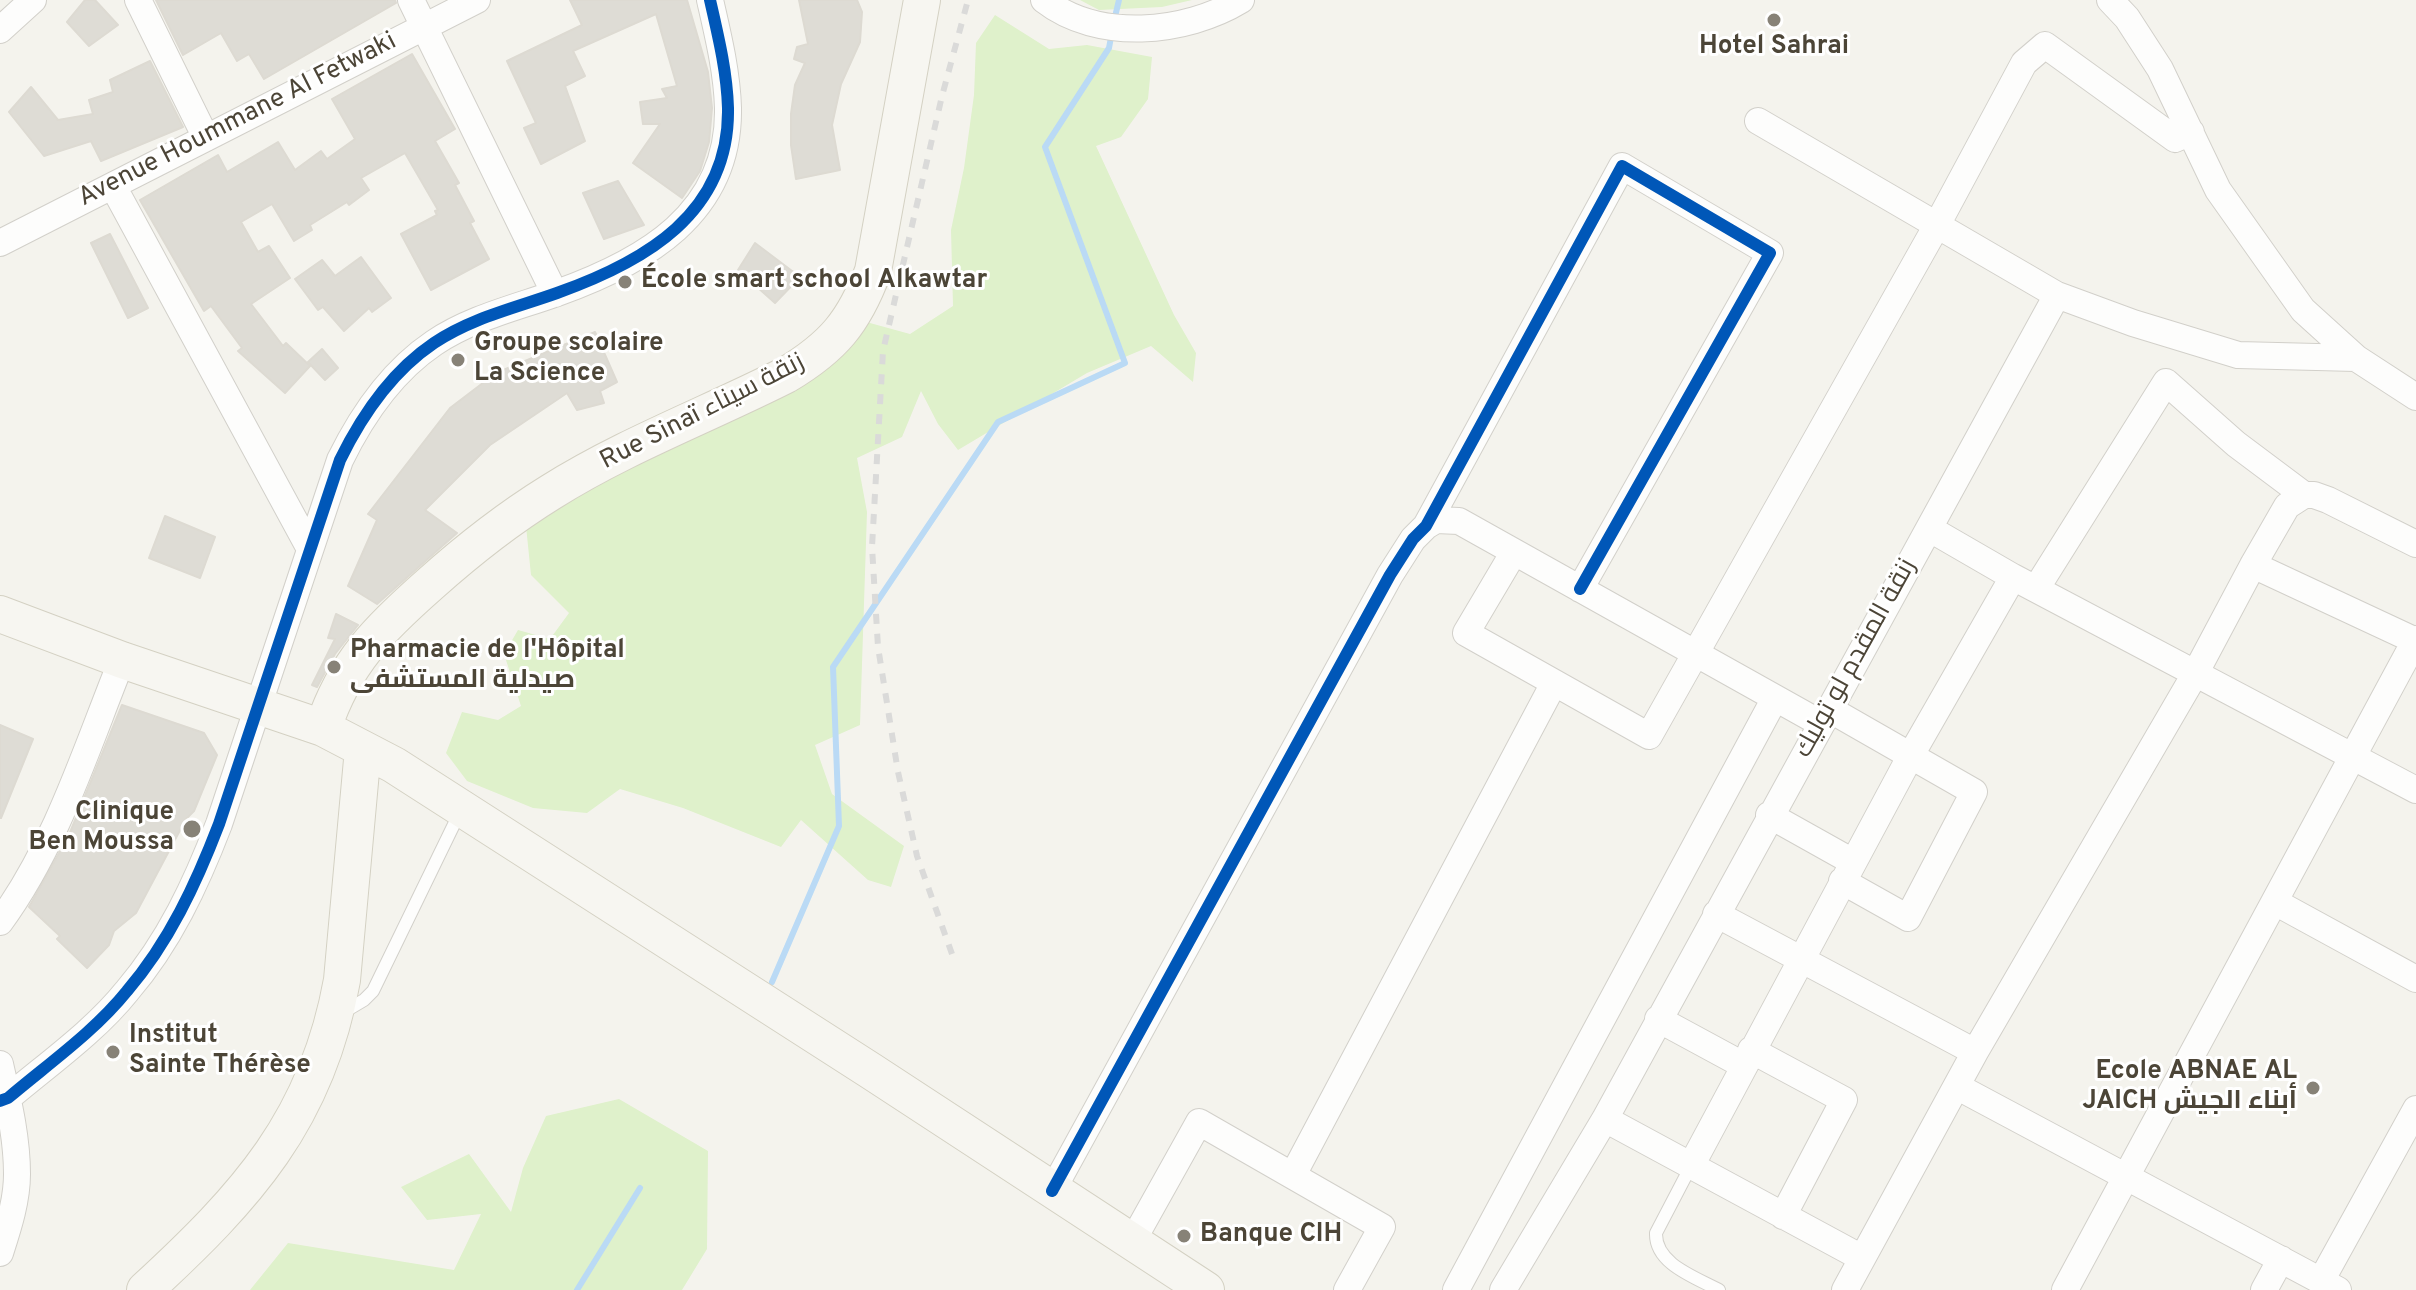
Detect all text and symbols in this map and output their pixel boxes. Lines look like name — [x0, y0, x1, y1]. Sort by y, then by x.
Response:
marker: Hotel Sahrai — [1765, 11, 1783, 29]
street label: Avenue Hoummane Al Fetwaki — [74, 27, 402, 215]
place label: Hotel Sahrai — [1699, 32, 1849, 64]
place label: École smart school Alkawtar — [641, 266, 987, 298]
marker: École smart school Alkawtar — [616, 273, 634, 291]
place label: Groupe scolaire La Science — [474, 329, 664, 390]
street label: Rue Sinaï زنقة سيناء — [596, 348, 810, 478]
marker: Groupe scolaire La Science — [449, 351, 467, 369]
street label: زنقة المقدم لو توليك — [1789, 554, 1925, 764]
place label: Pharmacie de l'Hôpital صيدلية المستشفى — [350, 636, 625, 698]
marker: Pharmacie de l'Hôpital صيدلية المستشفى — [325, 658, 343, 676]
place label: Clinique Ben Moussa — [28, 798, 174, 860]
marker: Clinique Ben Moussa — [181, 818, 203, 840]
place label: Institut Sainte Thérèse — [129, 1021, 311, 1082]
marker: Institut Sainte Thérèse — [104, 1043, 122, 1061]
place label: Ecole ABNAE AL JAICH أبناء الجيش — [2082, 1057, 2297, 1118]
marker: Ecole ABNAE AL JAICH أبناء الجيش — [2304, 1079, 2322, 1097]
place label: Banque CIH — [1200, 1220, 1342, 1252]
marker: Banque CIH — [1175, 1227, 1193, 1245]

